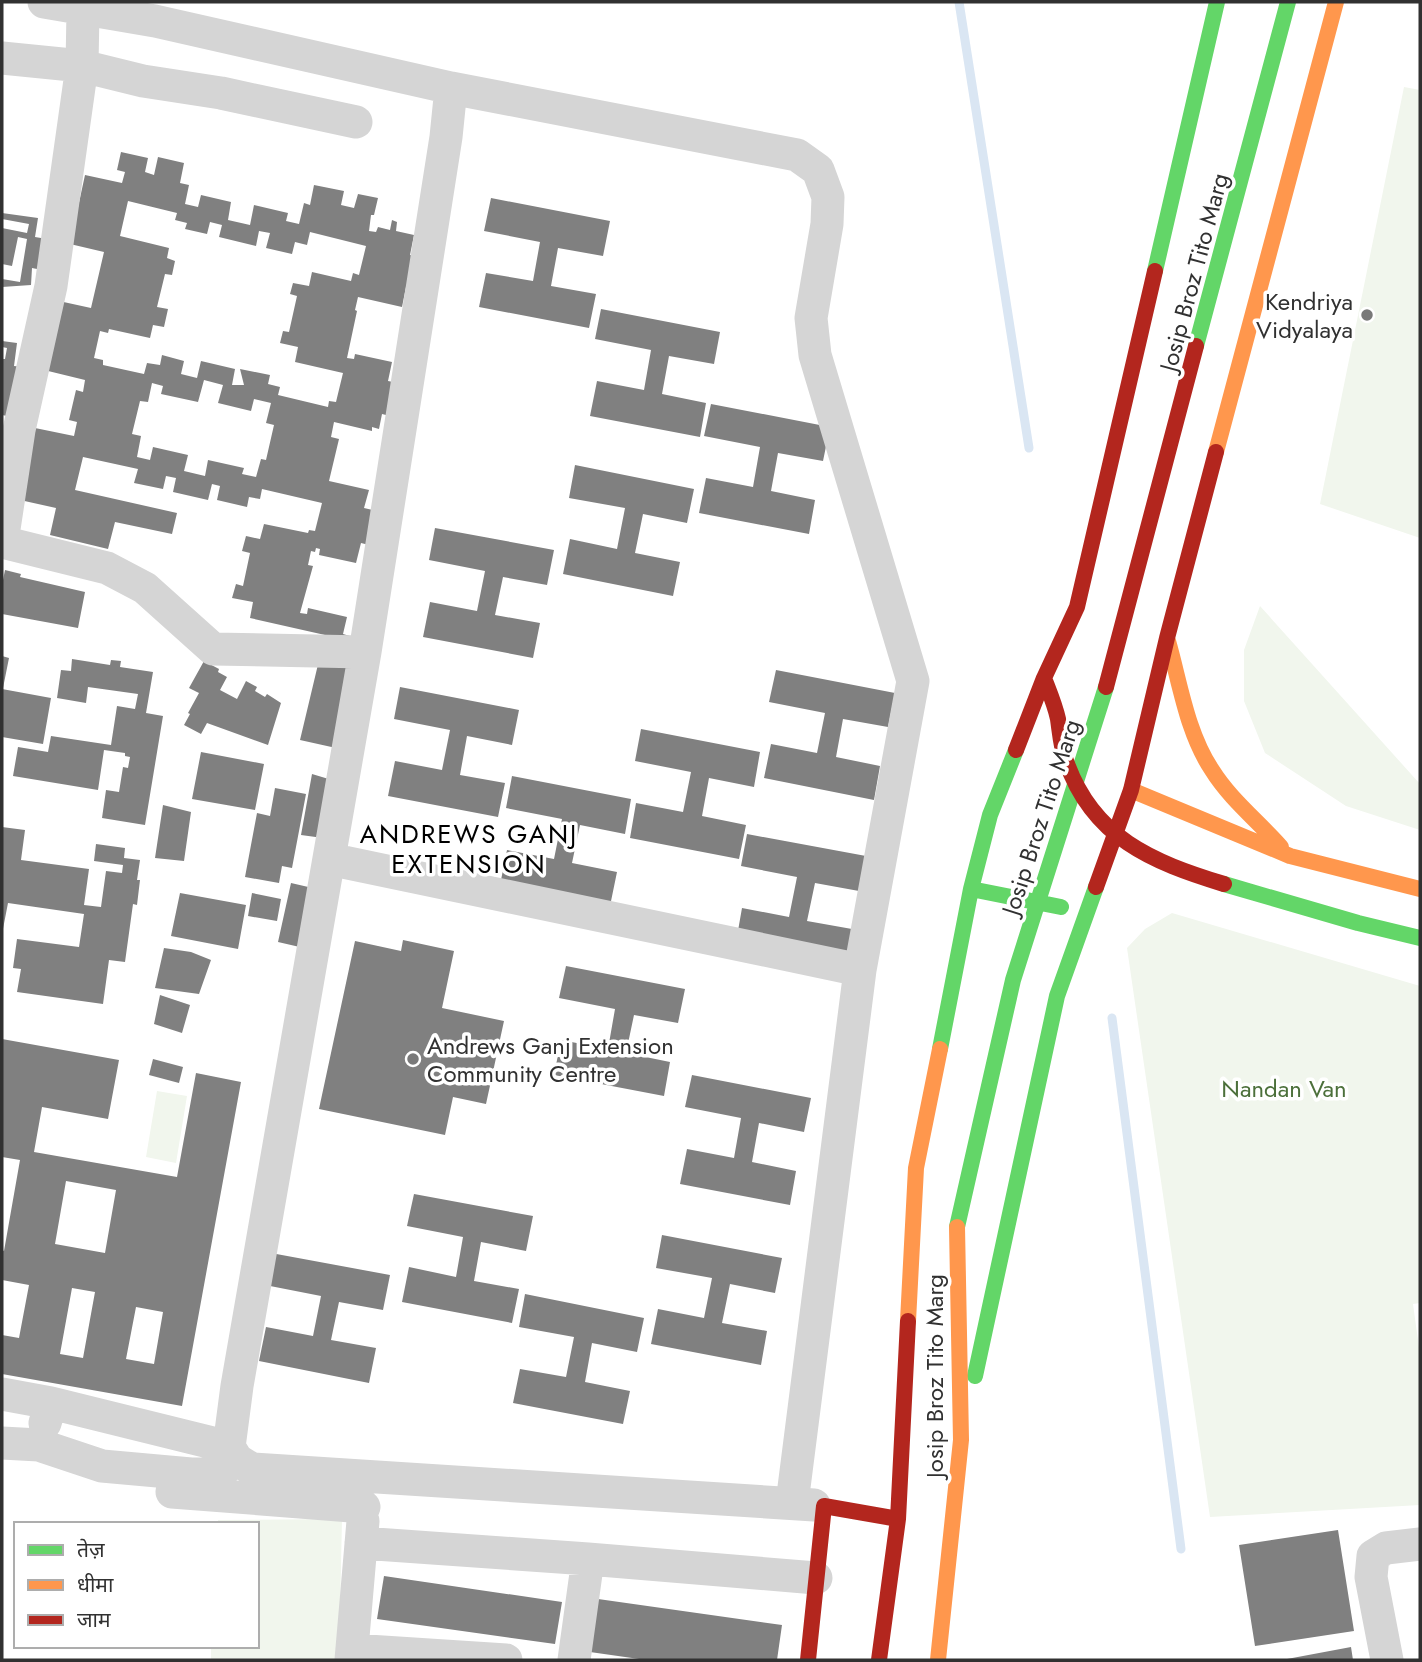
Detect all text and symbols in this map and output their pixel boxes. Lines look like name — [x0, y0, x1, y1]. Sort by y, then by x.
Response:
street label: Josip Broz Tito Marg — [1150, 169, 1237, 378]
place label: Kendriya Vidyalaya — [1256, 284, 1353, 347]
marker: Kendriya Vidyalaya — [1359, 307, 1375, 323]
street label: Josip Broz Tito Marg — [992, 715, 1089, 922]
district label: ANDREWS GANJ EXTENSION — [360, 815, 578, 883]
place label: Andrews Ganj Extension Community Centre — [427, 1028, 674, 1091]
marker: Andrews Ganj Extension Community Centre — [405, 1051, 421, 1067]
park label: Nandan Van — [1221, 1071, 1347, 1106]
street label: Josip Broz Tito Marg — [917, 1274, 952, 1481]
legend — [14, 1522, 259, 1648]
text: तेज़ — [77, 1535, 105, 1565]
text: धीमा — [77, 1570, 114, 1600]
text: जाम — [77, 1605, 111, 1635]

